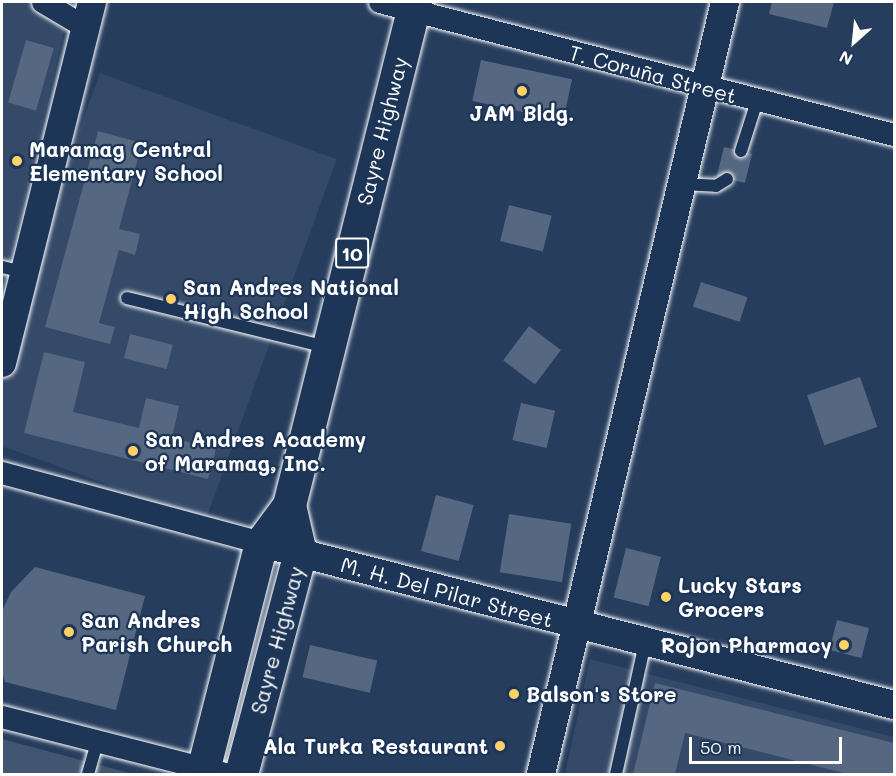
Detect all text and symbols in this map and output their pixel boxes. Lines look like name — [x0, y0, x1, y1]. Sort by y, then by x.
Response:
north arrow — [824, 12, 884, 72]
street label: T. Coruña Street — [566, 40, 740, 108]
text: N — [835, 46, 856, 71]
street label: Sayre Highway — [351, 54, 413, 208]
marker: JAM Bldg. — [515, 84, 529, 98]
place label: JAM Bldg. — [469, 100, 575, 126]
place label: Maramag Central Elementary School — [29, 136, 223, 186]
marker: Maramag Central Elementary School — [10, 154, 24, 168]
road number: 10 — [334, 236, 370, 270]
place label: San Andres National High School — [183, 274, 399, 324]
marker: San Andres National High School — [164, 292, 178, 306]
place label: San Andres Academy of Maramag, Inc. — [145, 426, 366, 476]
marker: San Andres Academy of Maramag, Inc. — [126, 444, 140, 458]
street label: M. H. Del Pilar Street — [338, 552, 556, 632]
street label: Sayre Highway — [245, 563, 309, 717]
place label: Lucky Stars Grocers — [678, 572, 802, 622]
marker: Lucky Stars Grocers — [659, 590, 673, 604]
place label: San Andres Parish Church — [81, 607, 232, 657]
marker: San Andres Parish Church — [62, 625, 76, 639]
place label: Rojon Pharmacy — [661, 632, 832, 658]
marker: Rojon Pharmacy — [837, 638, 851, 652]
place label: Balson's Store — [526, 681, 677, 707]
marker: Balson's Store — [507, 687, 521, 701]
scale bar — [692, 725, 845, 763]
place label: Ala Turka Restaurant — [263, 733, 488, 759]
text: 50 m — [700, 735, 742, 759]
marker: Ala Turka Restaurant — [493, 739, 507, 753]

